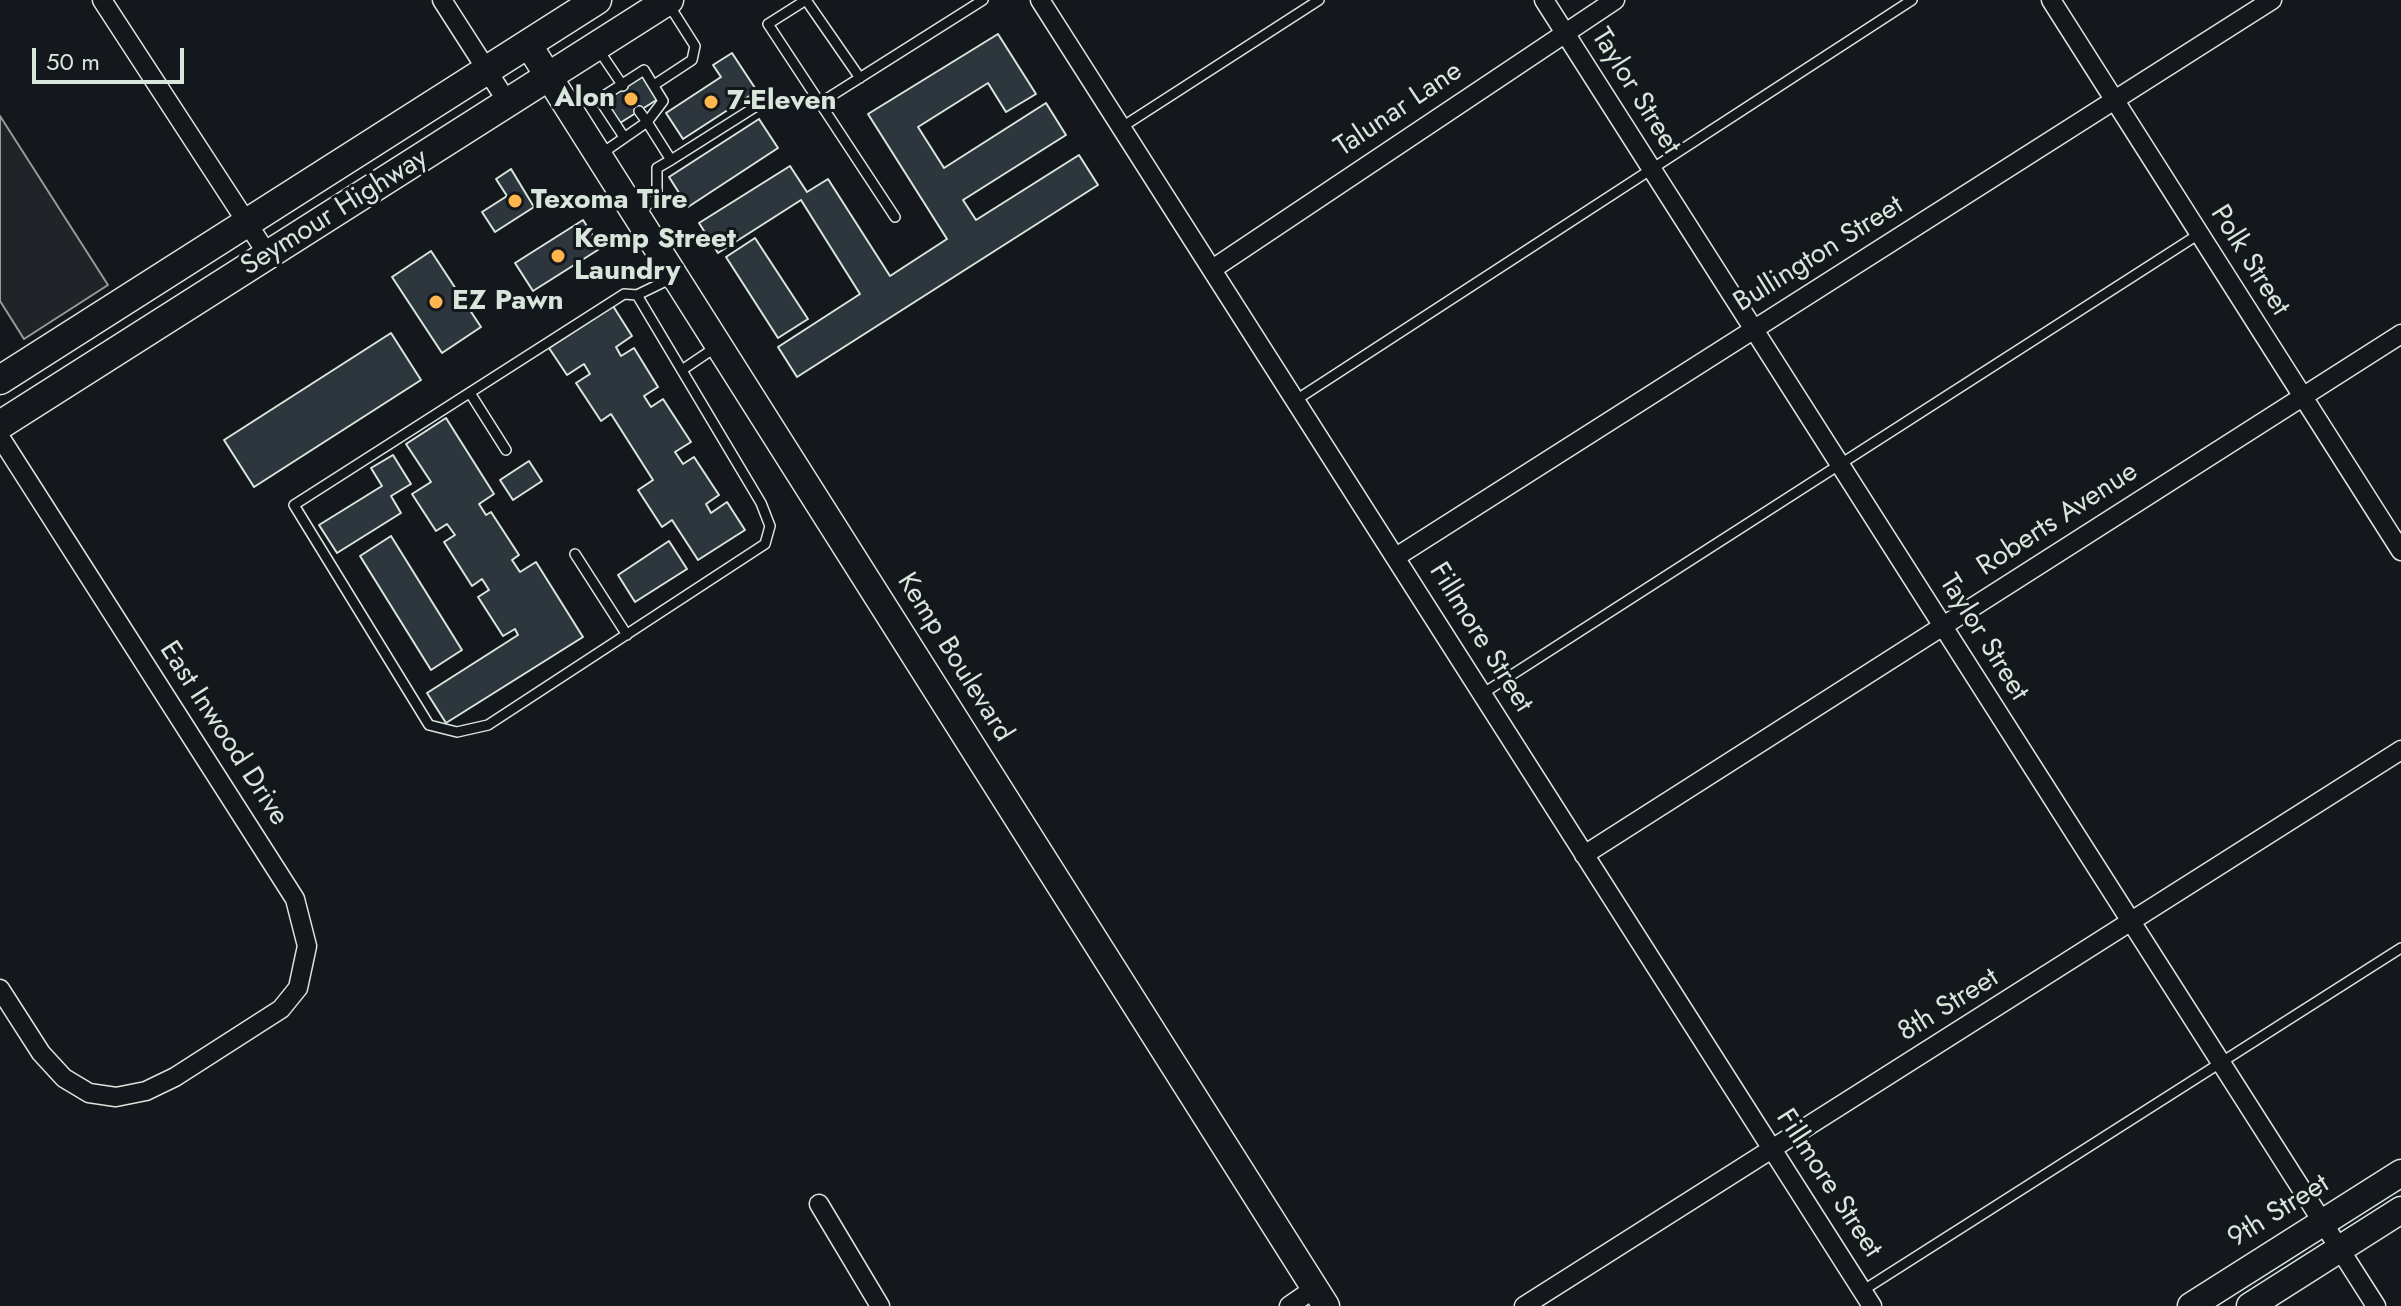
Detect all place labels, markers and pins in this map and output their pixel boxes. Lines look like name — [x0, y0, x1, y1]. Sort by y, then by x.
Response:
place label: Alon — [554, 82, 615, 116]
place label: 7-Eleven — [727, 85, 837, 119]
marker: Alon — [622, 90, 640, 108]
marker: 7-Eleven — [702, 93, 720, 111]
place label: Texoma Tire — [531, 184, 688, 218]
marker: Texoma Tire — [506, 192, 524, 210]
place label: Kemp Street Laundry — [574, 223, 736, 289]
marker: Kemp Street Laundry — [549, 247, 567, 265]
place label: EZ Pawn — [452, 285, 564, 319]
marker: EZ Pawn — [427, 293, 445, 311]

